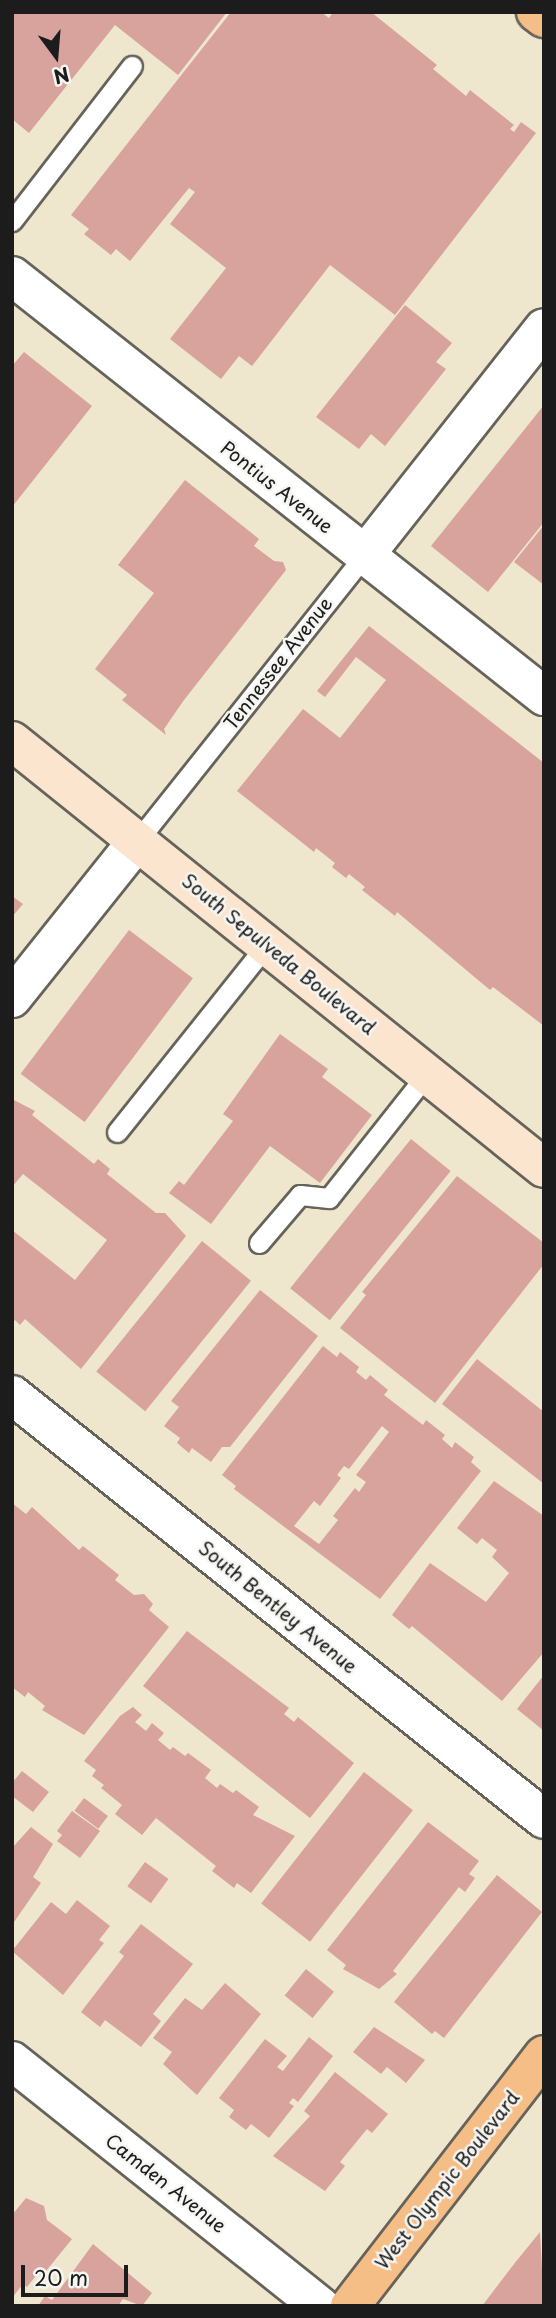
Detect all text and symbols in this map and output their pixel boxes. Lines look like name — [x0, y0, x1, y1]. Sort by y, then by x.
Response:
north arrow — [21, 21, 91, 91]
text: N — [51, 61, 73, 92]
street label: Pontius Avenue — [216, 436, 338, 538]
street label: Tennessee Avenue — [219, 592, 337, 734]
street label: South Sepulveda Boulevard — [176, 867, 382, 1041]
street label: South Bentley Avenue — [194, 1536, 362, 1678]
street label: West Olympic Boulevard — [370, 2086, 524, 2274]
street label: Camden Avenue — [101, 2129, 231, 2237]
scale bar — [24, 2252, 131, 2296]
text: 20 m — [34, 2261, 88, 2293]

